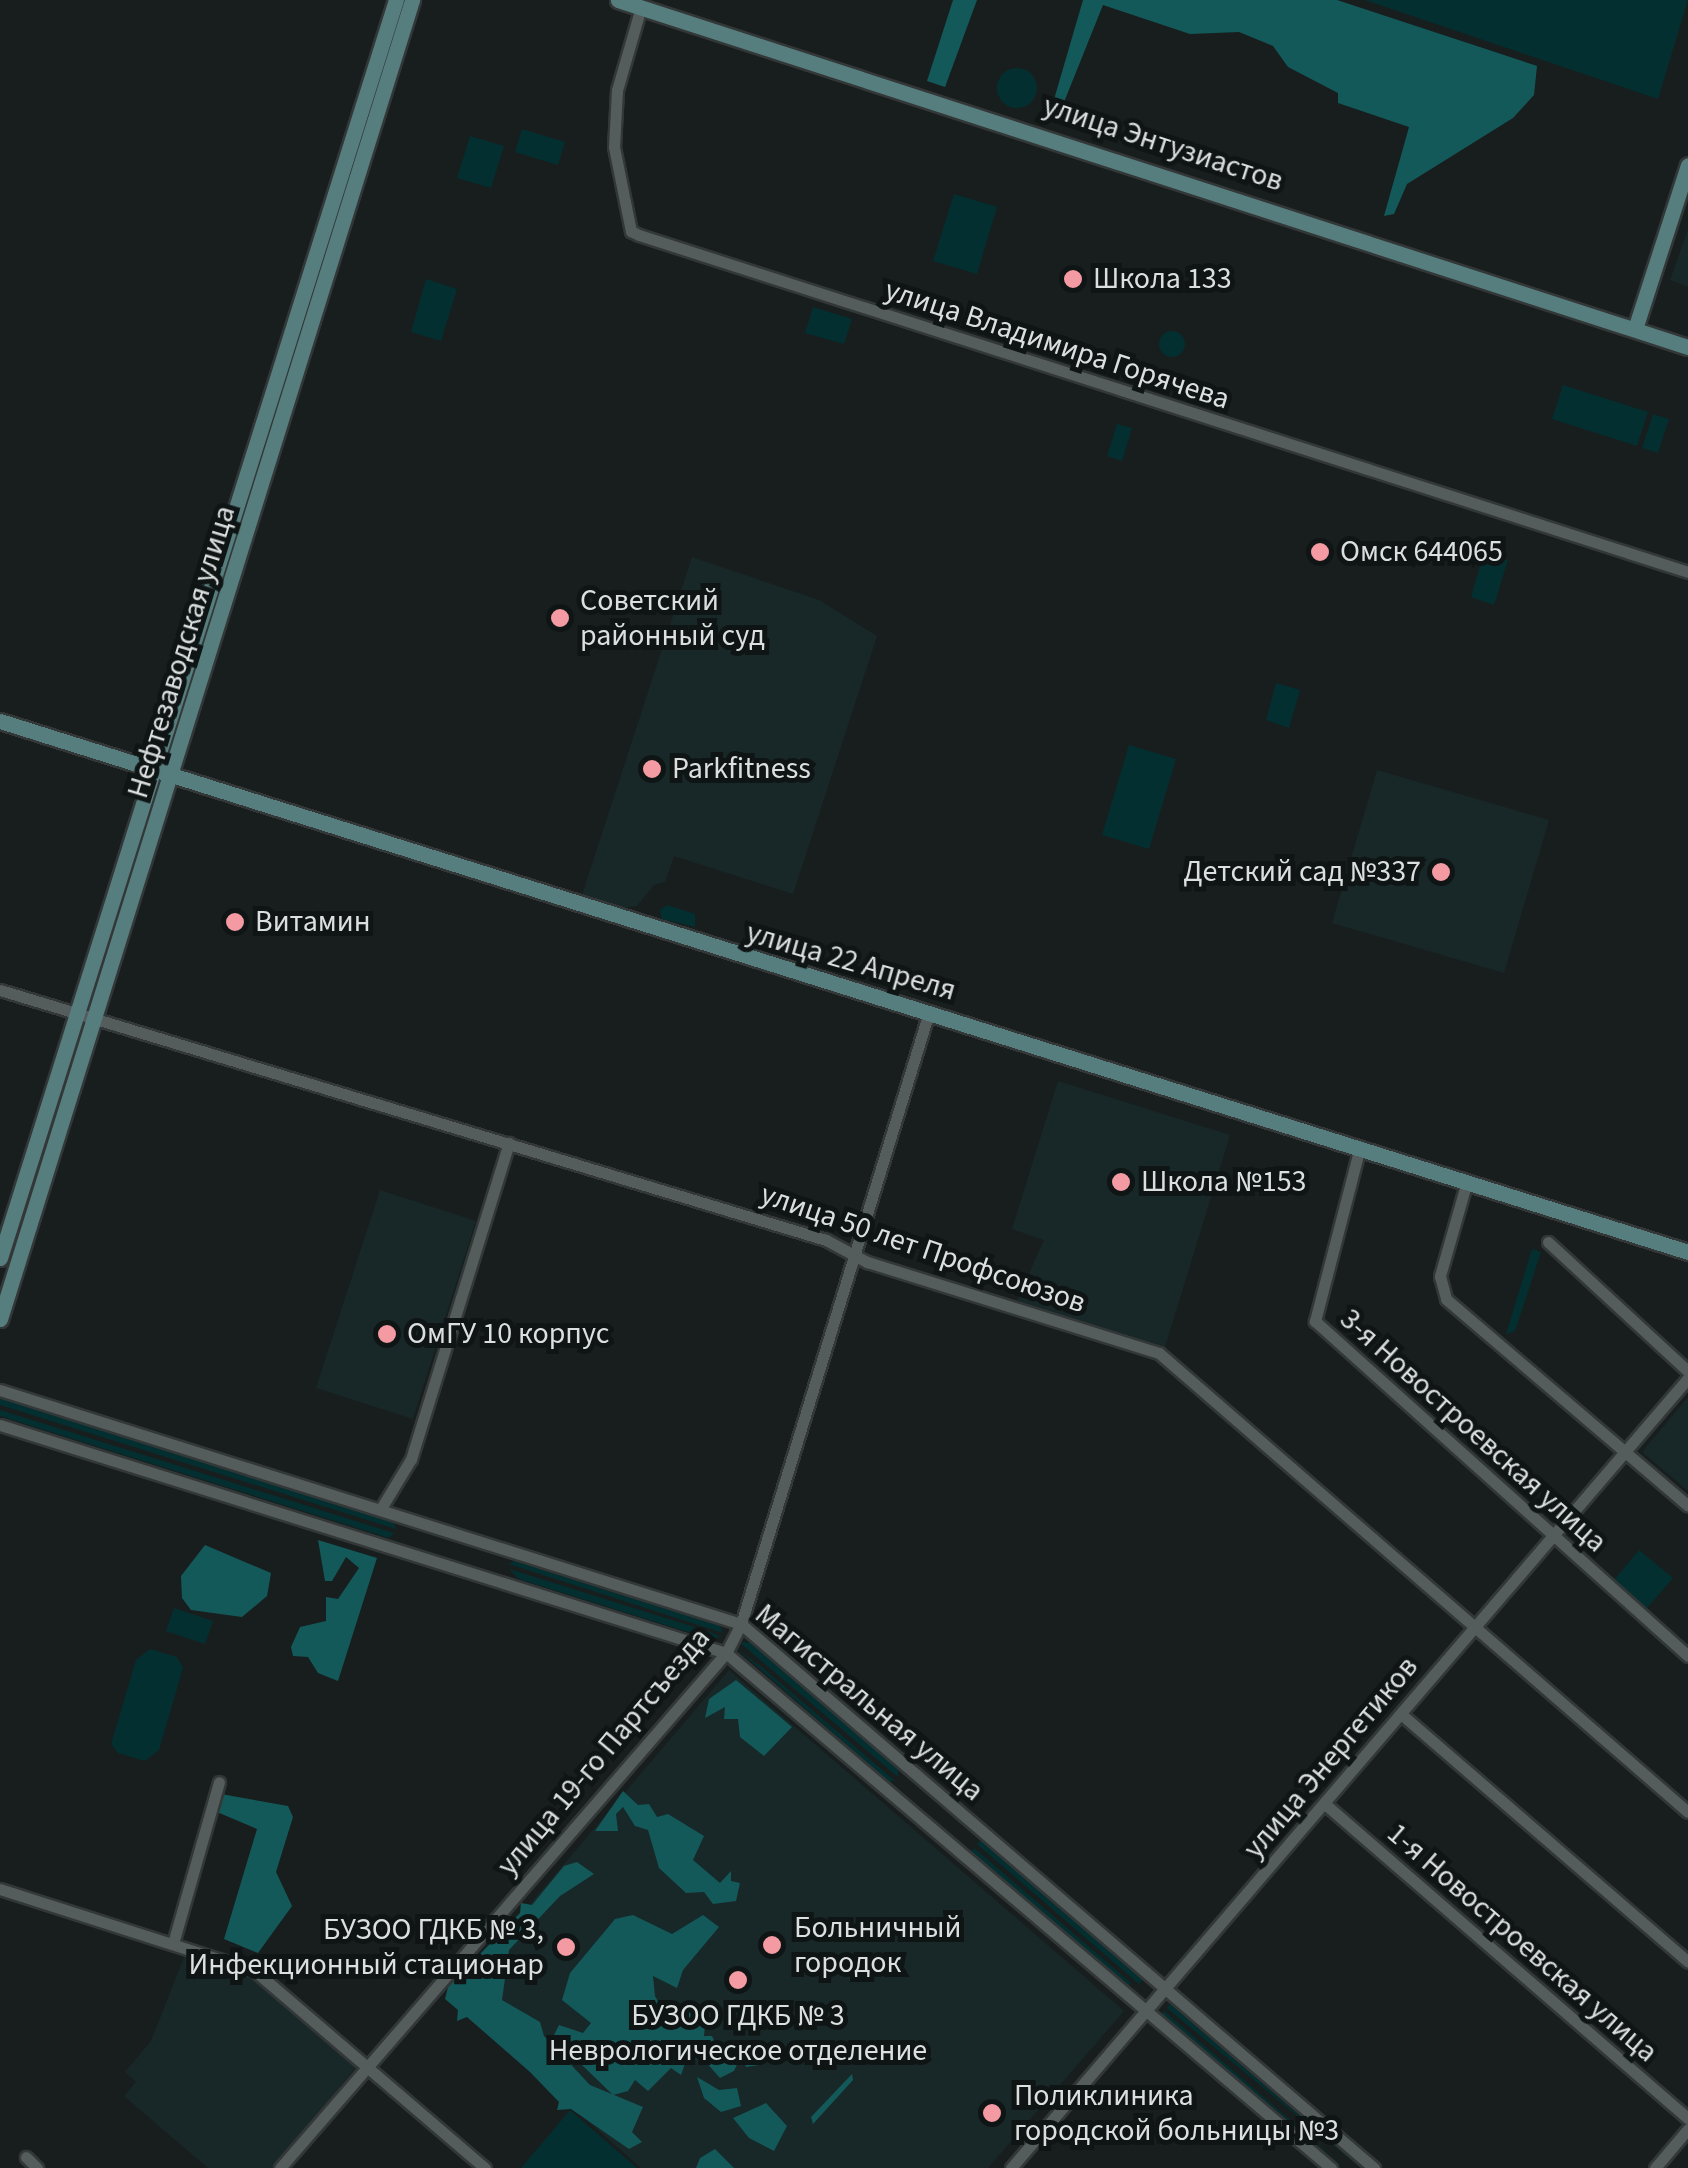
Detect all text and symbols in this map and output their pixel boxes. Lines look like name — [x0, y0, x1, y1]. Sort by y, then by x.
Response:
street label: улица Энтузиастов — [1039, 88, 1287, 200]
place label: Школа 133 — [1093, 261, 1232, 297]
marker: Школа 133 — [1062, 268, 1084, 290]
street label: улица Владимира Горячева — [880, 272, 1234, 418]
street label: Нефтезаводская улица — [120, 501, 244, 803]
place label: Омск 644065 — [1340, 534, 1503, 570]
marker: Омск 644065 — [1309, 541, 1331, 563]
place label: Советский районный суд — [580, 583, 765, 654]
marker: Советский районный суд — [549, 607, 571, 629]
place label: Parkfitness — [672, 751, 811, 787]
marker: Parkfitness — [641, 758, 663, 780]
place label: Детский сад №337 — [1183, 854, 1421, 890]
marker: Детский сад №337 — [1430, 861, 1452, 883]
place label: Витамин — [255, 904, 371, 940]
marker: Витамин — [224, 911, 246, 933]
street label: улица 22 Апреля — [742, 915, 960, 1009]
place label: Школа №153 — [1141, 1164, 1306, 1200]
marker: Школа №153 — [1110, 1171, 1132, 1193]
street label: улица 50 лет Профсоюзов — [756, 1176, 1090, 1322]
street label: 3-я Новостроевская улица — [1332, 1302, 1614, 1560]
place label: ОмГУ 10 корпус — [407, 1316, 609, 1352]
marker: ОмГУ 10 корпус — [376, 1323, 398, 1345]
street label: Магистральная улица — [747, 1597, 991, 1809]
street label: улица 19-го Партсъезда — [490, 1621, 718, 1883]
street label: улица Энергетиков — [1236, 1650, 1426, 1866]
street label: 1-я Новостроевская улица — [1379, 1816, 1665, 2070]
place label: Больничный городок — [794, 1910, 962, 1980]
place label: БУЗОО ГДКБ № 3, Инфекционный стационар — [189, 1912, 544, 1982]
marker: Больничный городок — [759, 1932, 785, 1958]
marker: БУЗОО ГДКБ № 3, Инфекционный стационар — [553, 1934, 579, 1960]
marker: БУЗОО ГДКБ № 3 Неврологическое отделение — [725, 1967, 751, 1993]
place label: БУЗОО ГДКБ № 3 Неврологическое отделение — [549, 1998, 927, 2068]
place label: Поликлиника городской больницы №3 — [1014, 2078, 1339, 2148]
marker: Поликлиника городской больницы №3 — [979, 2100, 1005, 2126]

